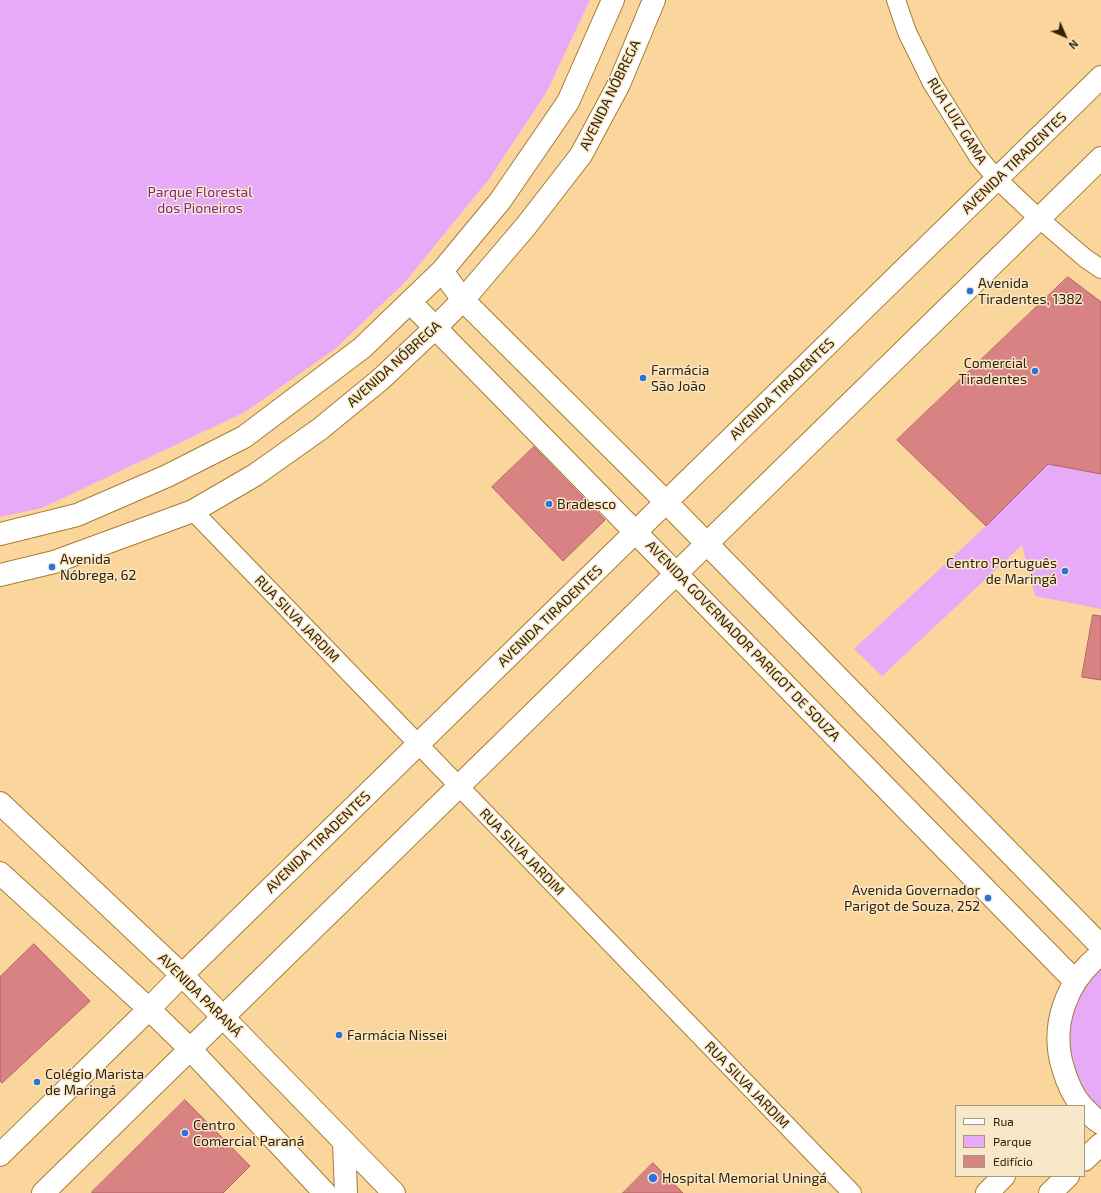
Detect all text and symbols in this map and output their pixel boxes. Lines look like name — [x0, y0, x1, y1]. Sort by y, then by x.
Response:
north arrow — [1045, 16, 1085, 56]
street label: AVENIDA NÓBREGA — [576, 37, 644, 153]
text: N — [1066, 37, 1081, 52]
street label: RUA LUIZ GAMA — [924, 74, 990, 168]
street label: AVENIDA TIRADENTES — [958, 109, 1070, 217]
park label: Parque Florestal dos Pioneiros — [148, 184, 252, 216]
place label: Avenida Tiradentes, 1382 — [978, 275, 1083, 308]
marker: Avenida Tiradentes, 1382 — [965, 286, 975, 296]
street label: AVENIDA NÓBREGA — [343, 317, 445, 411]
street label: AVENIDA TIRADENTES — [726, 335, 838, 443]
place label: Comercial Tiradentes — [958, 355, 1027, 388]
place label: Farmácia São João — [651, 362, 709, 394]
marker: Comercial Tiradentes — [1030, 366, 1040, 376]
marker: Farmácia São João — [638, 373, 648, 383]
place label: Bradesco — [557, 496, 616, 512]
marker: Bradesco — [544, 499, 554, 509]
street label: AVENIDA GOVERNADOR PARIGOT DE SOUZA — [642, 537, 844, 745]
place label: Avenida Nóbrega, 62 — [60, 551, 136, 584]
place label: Centro Português de Maringá — [946, 555, 1057, 588]
marker: Avenida Nóbrega, 62 — [47, 562, 57, 572]
street label: AVENIDA TIRADENTES — [494, 562, 606, 670]
marker: Centro Português de Maringá — [1060, 566, 1070, 576]
street label: RUA SILVA JARDIM — [251, 572, 343, 666]
street label: AVENIDA TIRADENTES — [262, 788, 374, 896]
street label: RUA SILVA JARDIM — [476, 805, 568, 899]
place label: Avenida Governador Parigot de Souza, 252 — [844, 882, 980, 914]
marker: Avenida Governador Parigot de Souza, 252 — [983, 893, 993, 903]
street label: AVENIDA PARANÁ — [155, 950, 245, 1040]
place label: Farmácia Nissei — [347, 1027, 447, 1043]
marker: Farmácia Nissei — [334, 1030, 344, 1040]
street label: RUA SILVA JARDIM — [701, 1038, 793, 1132]
place label: Colégio Marista de Maringá — [45, 1066, 144, 1098]
marker: Colégio Marista de Maringá — [32, 1077, 42, 1087]
legend — [955, 1105, 1085, 1177]
text: Rua — [993, 1114, 1014, 1128]
place label: Centro Comercial Paraná — [193, 1117, 304, 1150]
marker: Centro Comercial Paraná — [180, 1128, 190, 1138]
text: Parque — [993, 1134, 1031, 1148]
text: Edifício — [993, 1154, 1033, 1168]
place label: Hospital Memorial Uningá — [662, 1170, 827, 1186]
marker: Hospital Memorial Uningá — [647, 1172, 659, 1184]

